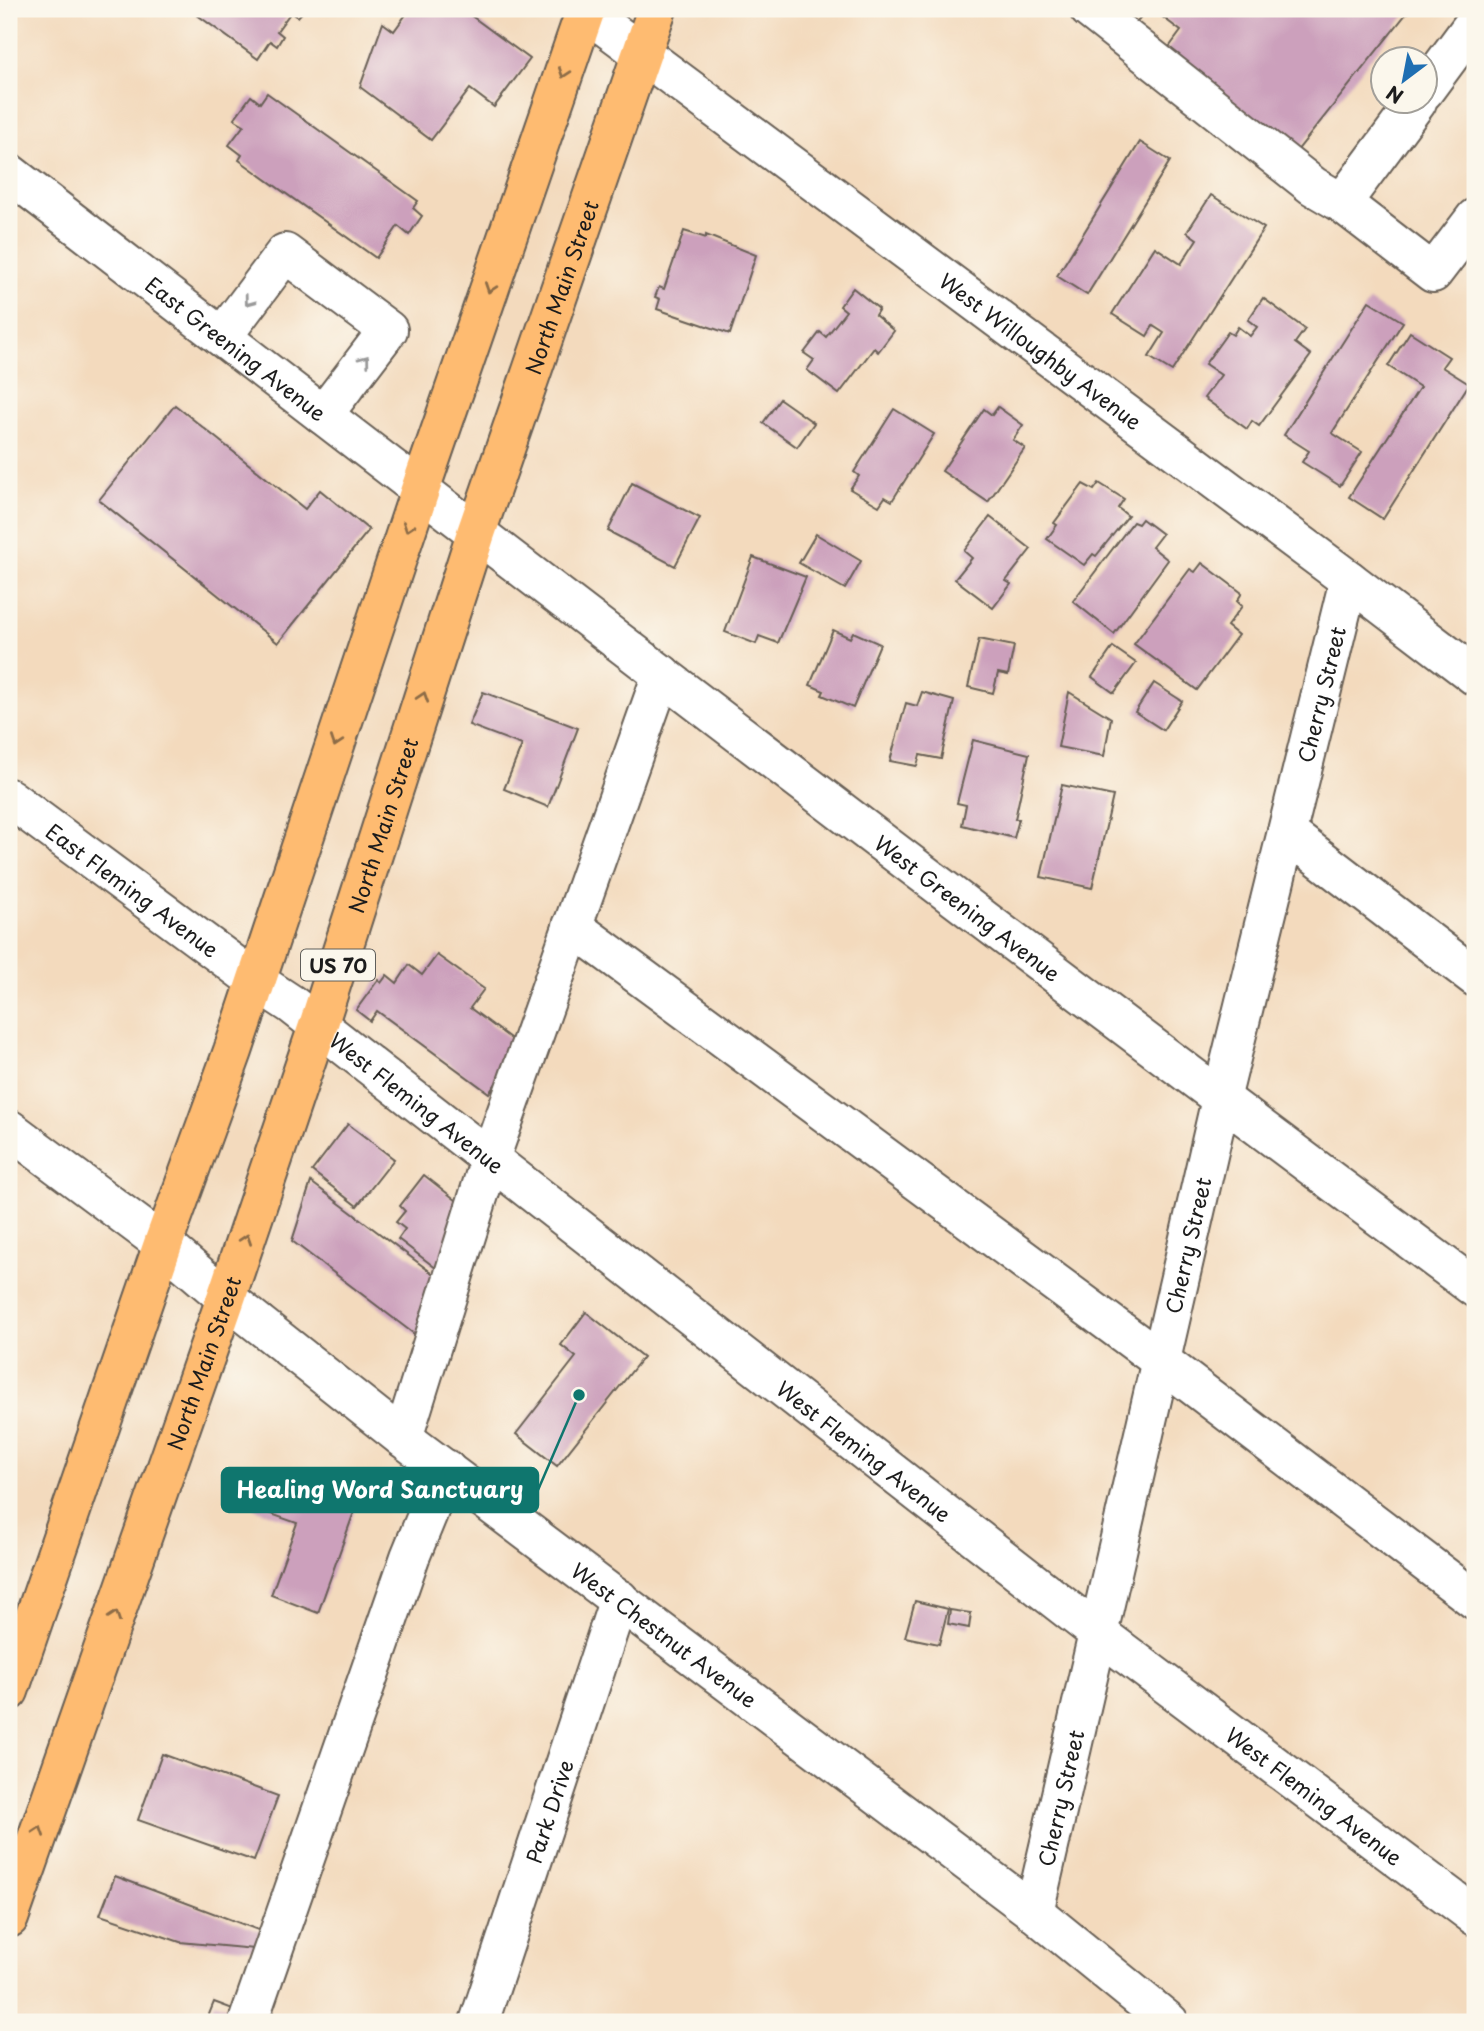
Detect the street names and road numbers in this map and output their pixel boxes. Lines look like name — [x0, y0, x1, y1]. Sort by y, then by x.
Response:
street label: North Main Street — [516, 196, 606, 378]
street label: West Willoughby Avenue — [933, 264, 1149, 437]
street label: East Greening Avenue — [139, 268, 334, 428]
street label: Cherry Street — [1289, 623, 1353, 766]
street label: North Main Street — [339, 733, 425, 917]
street label: East Fleming Avenue — [40, 815, 226, 964]
street label: West Greening Avenue — [868, 826, 1068, 989]
road number: US 70 — [301, 950, 375, 981]
street label: West Fleming Avenue — [323, 1024, 511, 1181]
street label: Cherry Street — [1156, 1174, 1219, 1317]
street label: North Main Street — [158, 1272, 248, 1454]
street label: West Fleming Avenue — [770, 1372, 958, 1529]
street label: West Chestnut Avenue — [565, 1554, 764, 1715]
street label: West Fleming Avenue — [1219, 1718, 1409, 1872]
street label: Cherry Street — [1029, 1726, 1091, 1869]
street label: Park Drive — [517, 1755, 581, 1867]

